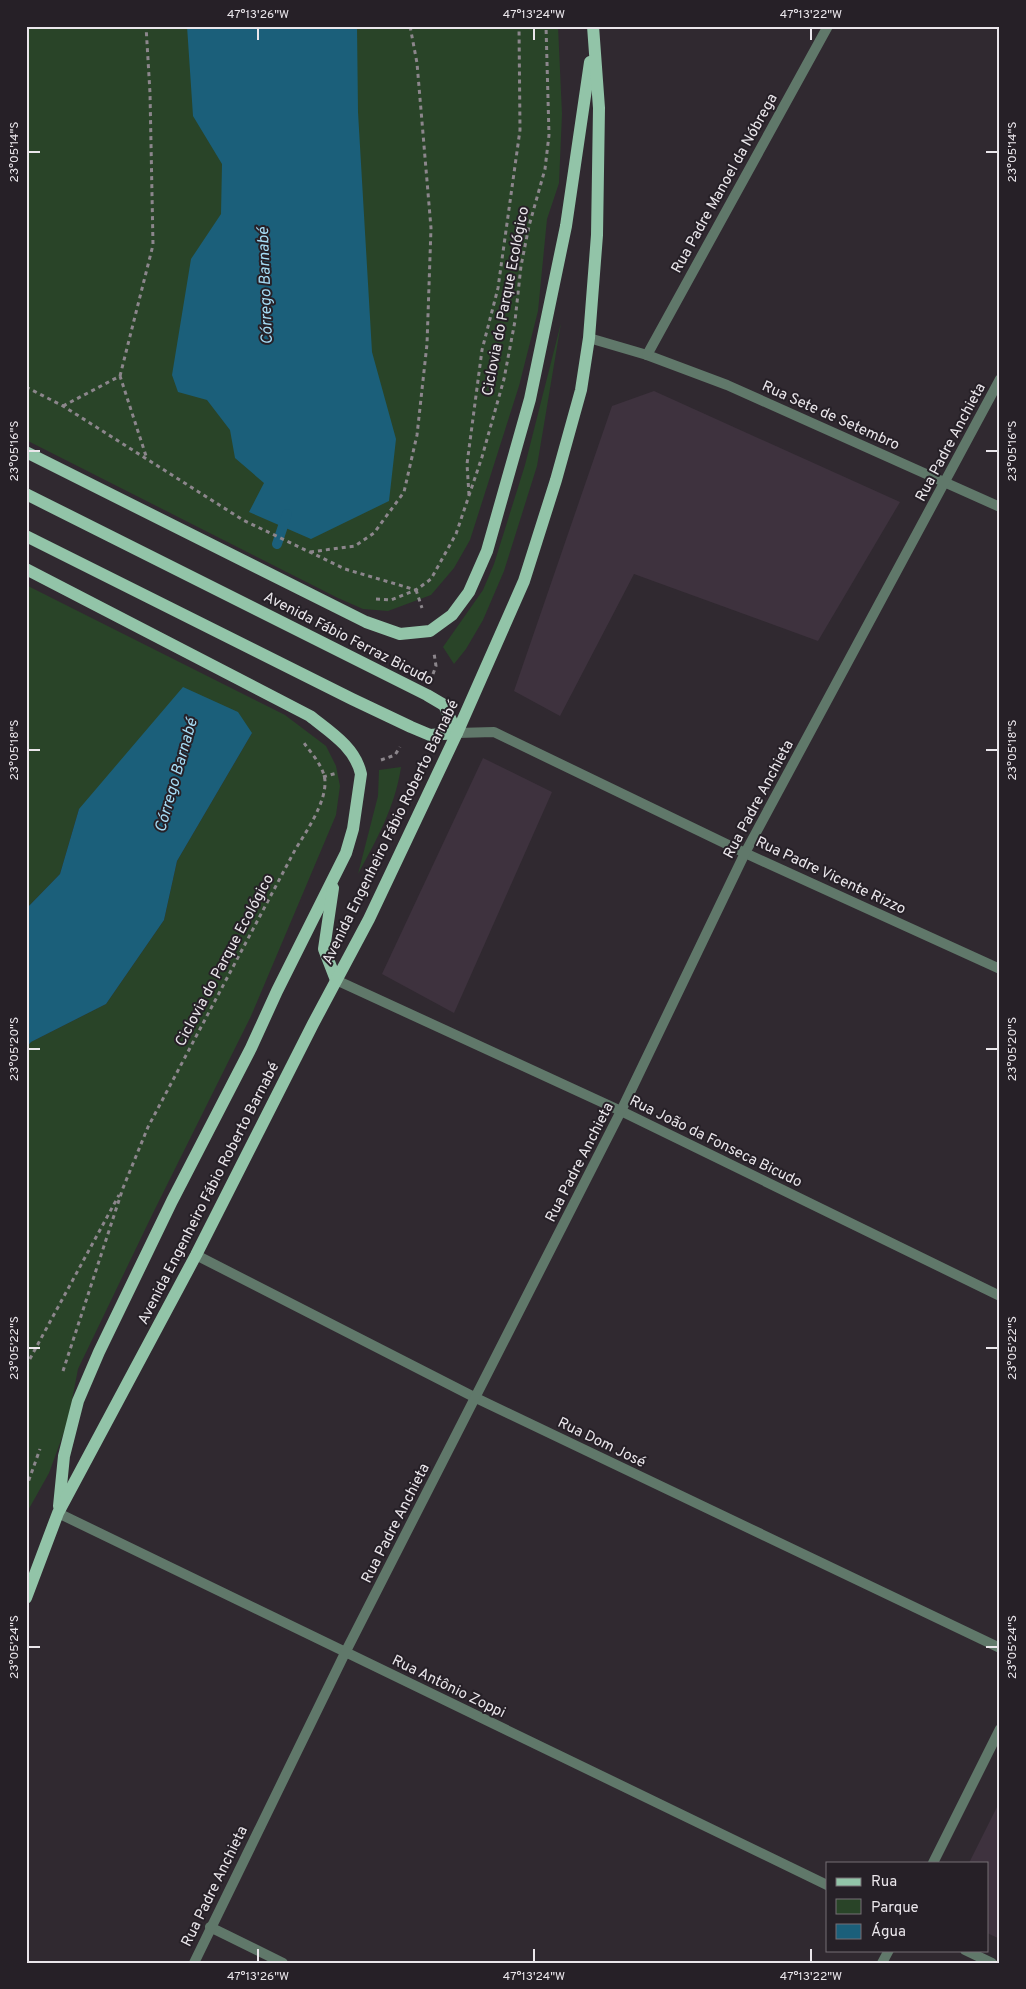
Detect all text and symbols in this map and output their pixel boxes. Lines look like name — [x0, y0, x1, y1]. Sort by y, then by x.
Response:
text: 47°13'26"W — [227, 7, 289, 23]
text: 47°13'24"W — [503, 7, 565, 23]
text: 47°13'22"W — [780, 7, 842, 23]
street label: Rua Padre Manoel da Nóbrega — [668, 91, 783, 277]
text: 23°05'14"S — [7, 122, 23, 182]
text: 23°05'14"S — [1005, 122, 1021, 182]
street label: Ciclovia do Parque Ecológico — [479, 205, 534, 398]
water label: Córrego Barnabé — [254, 225, 278, 345]
street label: Rua Sete de Setembro — [759, 377, 902, 455]
street label: Rua Padre Anchieta — [912, 380, 991, 505]
text: 23°05'16"S — [7, 421, 23, 481]
text: 23°05'16"S — [1005, 421, 1021, 481]
street label: Avenida Fábio Ferraz Bicudo — [260, 588, 437, 691]
street label: Avenida Engenheiro Fábio Roberto Barnabé — [319, 697, 464, 968]
water label: Córrego Barnabé — [151, 715, 203, 835]
text: 23°05'18"S — [7, 719, 23, 781]
text: 23°05'18"S — [1005, 719, 1021, 781]
street label: Rua Padre Anchieta — [720, 737, 799, 862]
street label: Rua Padre Vicente Rizzo — [752, 833, 909, 920]
street label: Ciclovia do Parque Ecológico — [172, 871, 279, 1050]
text: 23°05'20"S — [7, 1017, 23, 1081]
text: 23°05'20"S — [1005, 1017, 1021, 1081]
street label: Avenida Engenheiro Fábio Roberto Barnabé — [134, 1059, 284, 1328]
street label: Rua João da Fonseca Bicudo — [626, 1092, 805, 1193]
street label: Rua Padre Anchieta — [542, 1100, 619, 1226]
text: 23°05'22"S — [7, 1316, 23, 1380]
text: 23°05'22"S — [1005, 1316, 1021, 1380]
street label: Rua Dom José — [554, 1414, 649, 1473]
street label: Rua Padre Anchieta — [358, 1461, 435, 1587]
text: 23°05'24"S — [7, 1615, 23, 1679]
text: 23°05'24"S — [1005, 1615, 1021, 1679]
street label: Rua Antônio Zoppi — [388, 1652, 508, 1723]
street label: Rua Padre Anchieta — [178, 1823, 253, 1950]
legend — [826, 1862, 988, 1952]
text: Rua — [871, 1873, 897, 1892]
text: Parque — [871, 1899, 919, 1918]
text: Água — [871, 1922, 906, 1942]
text: 47°13'26"W — [227, 1969, 289, 1985]
text: 47°13'24"W — [503, 1969, 565, 1985]
text: 47°13'22"W — [780, 1969, 842, 1985]

